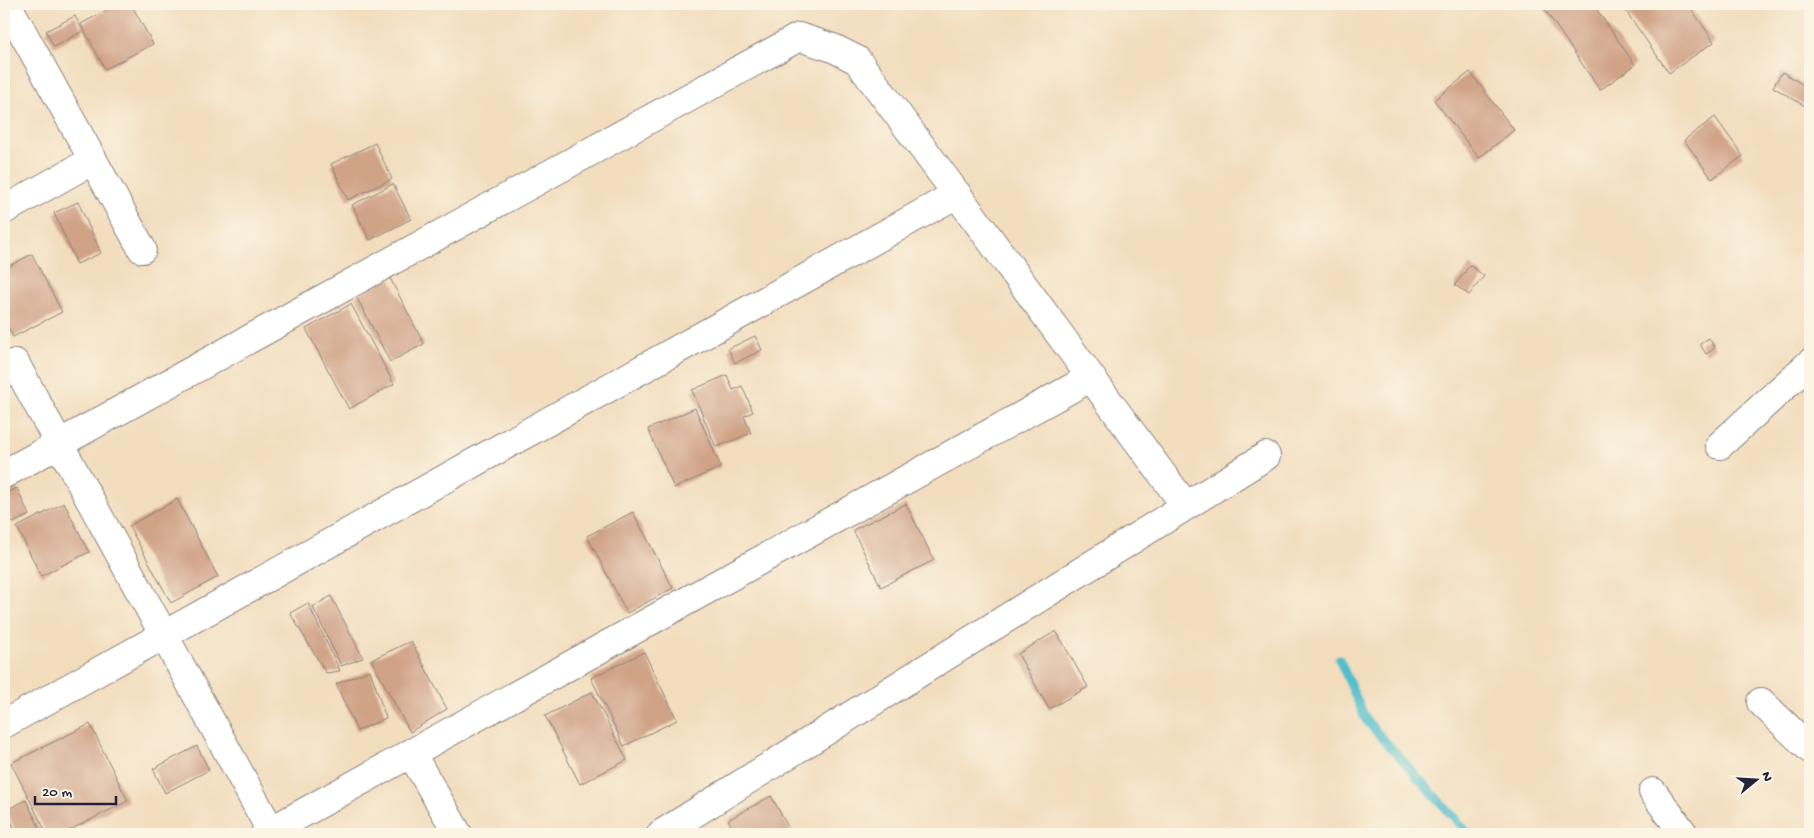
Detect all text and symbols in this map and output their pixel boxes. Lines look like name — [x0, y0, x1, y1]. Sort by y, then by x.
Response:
north arrow — [1732, 756, 1782, 806]
text: N — [1756, 770, 1775, 784]
scale bar — [35, 773, 116, 805]
text: 20 m — [42, 784, 72, 802]

